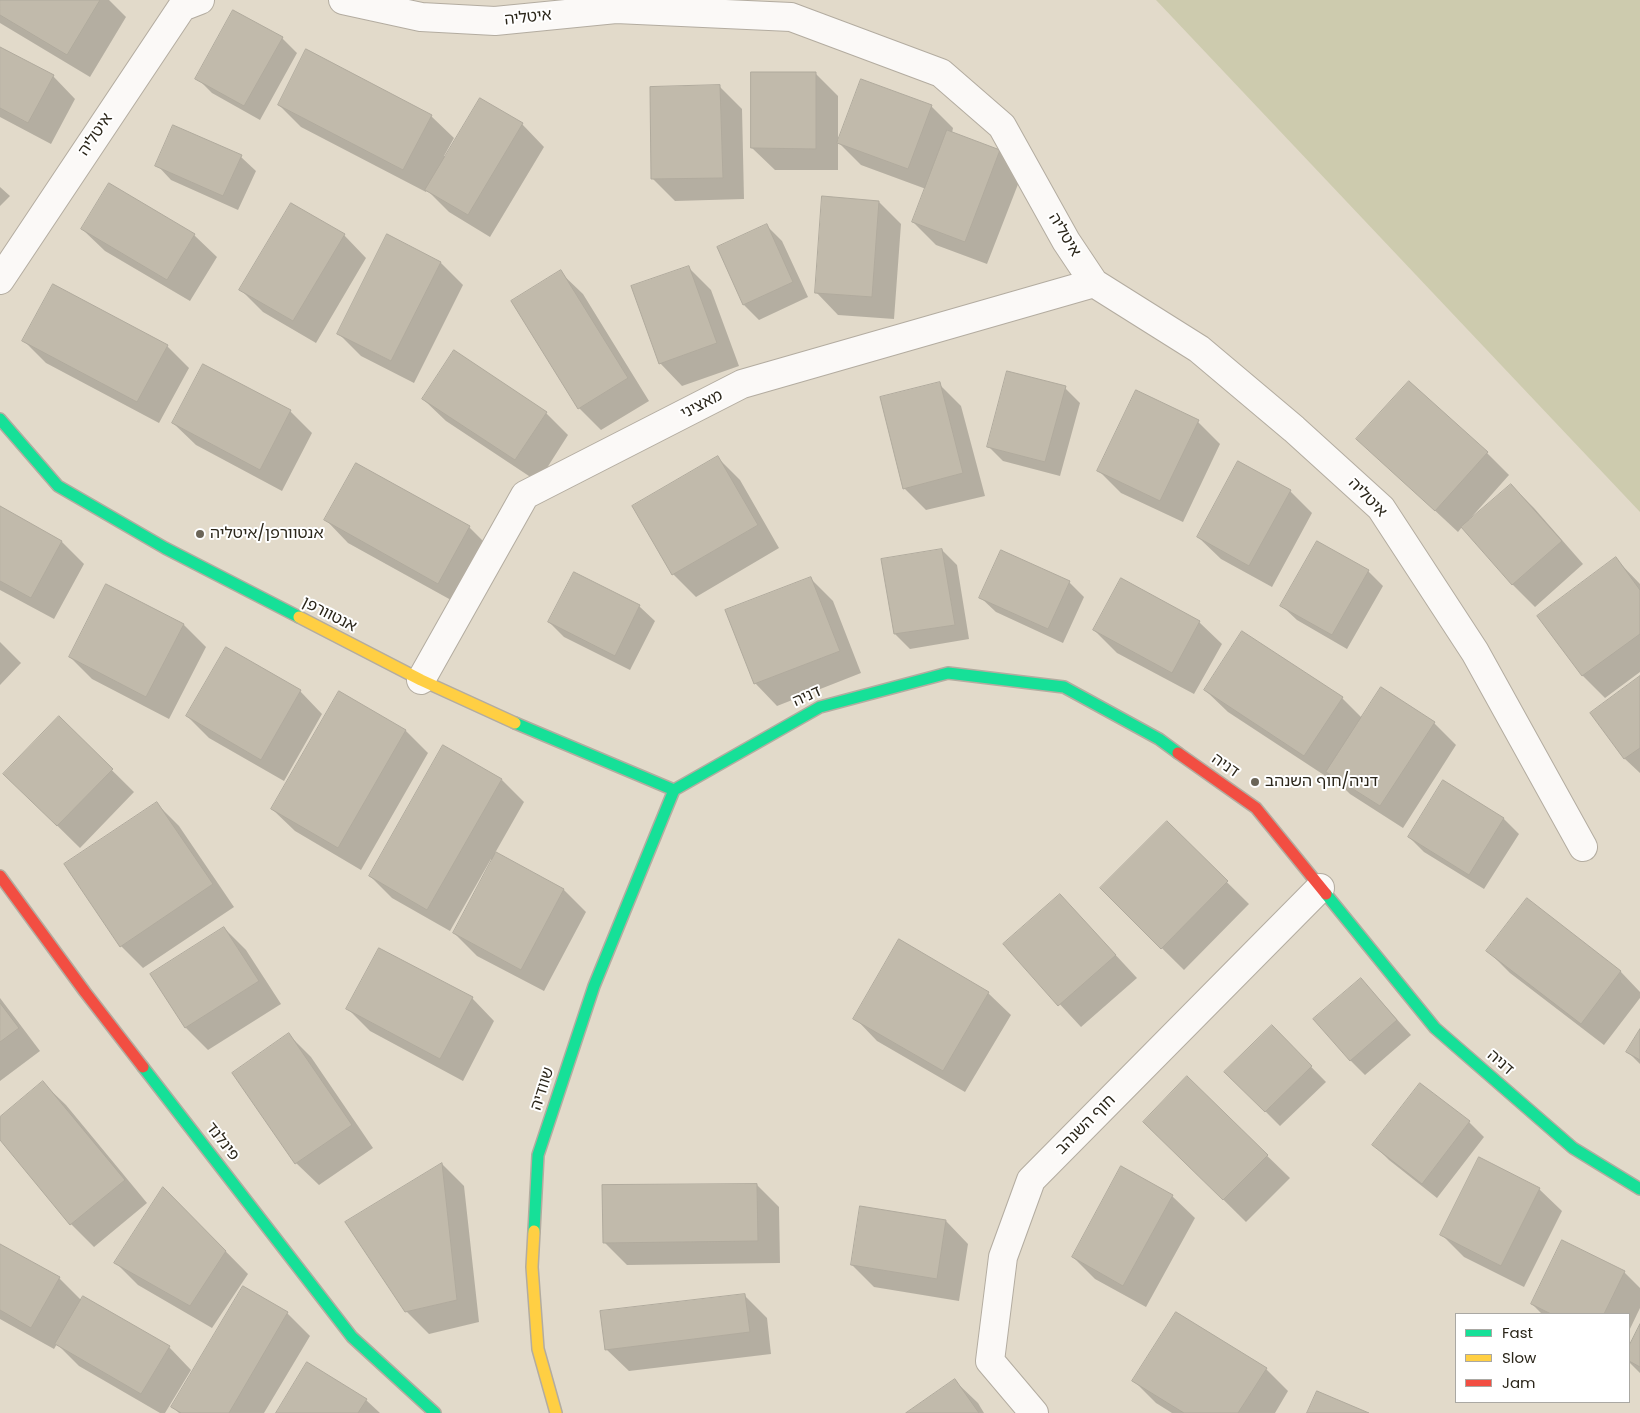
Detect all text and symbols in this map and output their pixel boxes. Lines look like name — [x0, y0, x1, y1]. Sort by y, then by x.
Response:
street label: איטליה — [503, 6, 553, 30]
street label: איטליה — [75, 110, 117, 160]
street label: איטליה — [1044, 210, 1084, 260]
street label: מאציני — [678, 386, 726, 424]
street label: איטליה — [1344, 474, 1390, 522]
place label: אנטוורפן/איטליה — [210, 524, 324, 544]
marker: אנטוורפן/איטליה — [194, 528, 206, 540]
street label: אנטוורפן — [299, 593, 359, 637]
street label: דניה — [790, 682, 824, 712]
street label: דניה — [1208, 750, 1242, 782]
place label: דניה/חוף השנהב — [1265, 772, 1378, 792]
marker: דניה/חוף השנהב — [1249, 776, 1261, 788]
street label: דניה — [1483, 1046, 1517, 1080]
street label: שוודיה — [527, 1065, 559, 1113]
street label: חוף השנהב — [1052, 1091, 1120, 1159]
street label: פינלנד — [201, 1119, 243, 1165]
legend — [1455, 1313, 1630, 1403]
text: Fast — [1502, 1322, 1533, 1343]
text: Slow — [1502, 1347, 1536, 1368]
text: Jam — [1502, 1372, 1536, 1393]

